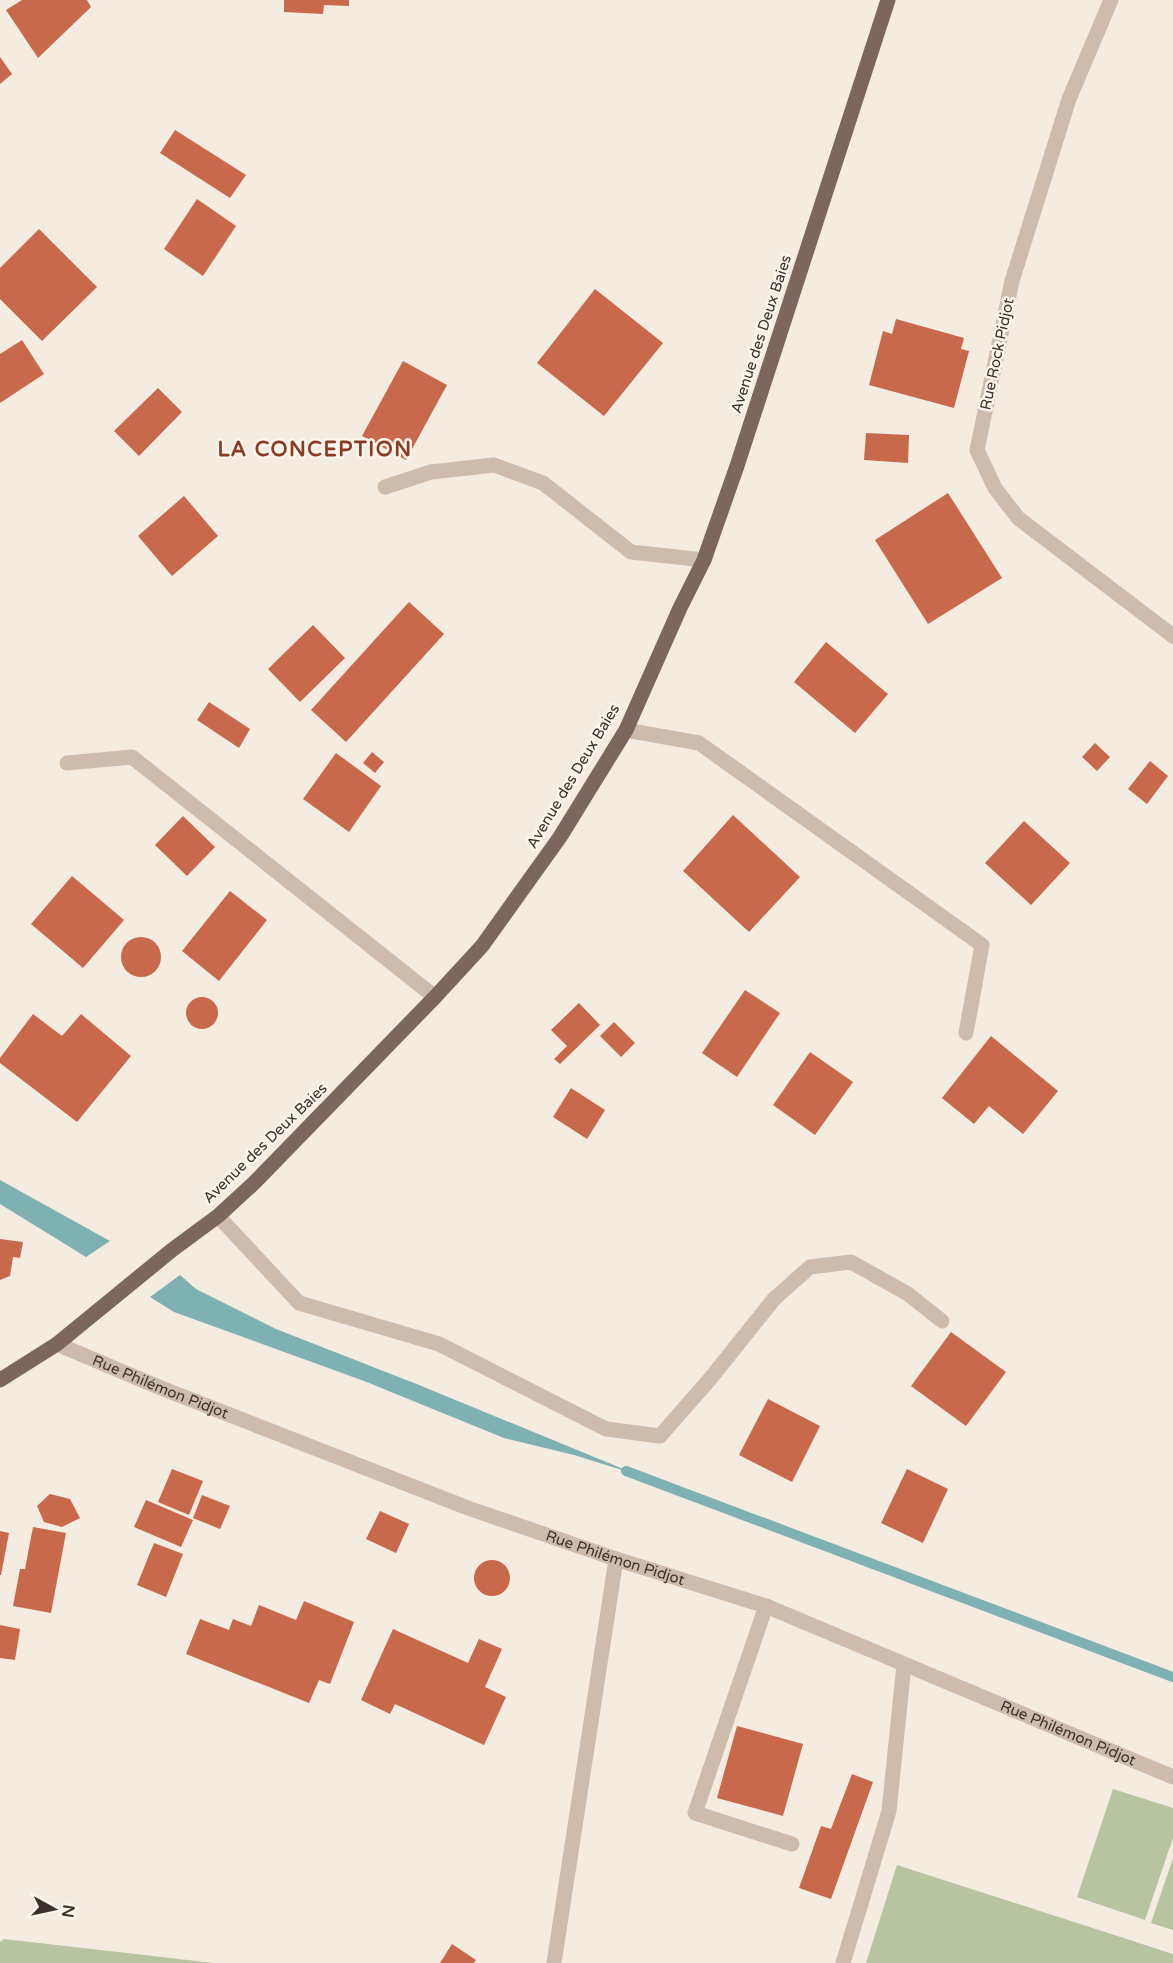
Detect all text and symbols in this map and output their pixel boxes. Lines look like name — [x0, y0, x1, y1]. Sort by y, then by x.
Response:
street label: Avenue des Deux Baies — [727, 253, 795, 415]
street label: Rue Rock Pidjot — [976, 296, 1018, 412]
district label: LA CONCEPTION — [217, 437, 413, 462]
street label: Avenue des Deux Baies — [523, 701, 623, 851]
street label: Avenue des Deux Baies — [199, 1079, 331, 1207]
street label: Rue Philémon Pidjot — [90, 1351, 231, 1423]
street label: Rue Philémon Pidjot — [543, 1526, 687, 1589]
street label: Rue Philémon Pidjot — [998, 1697, 1139, 1769]
north arrow — [24, 1879, 84, 1939]
text: N — [57, 1903, 79, 1919]

